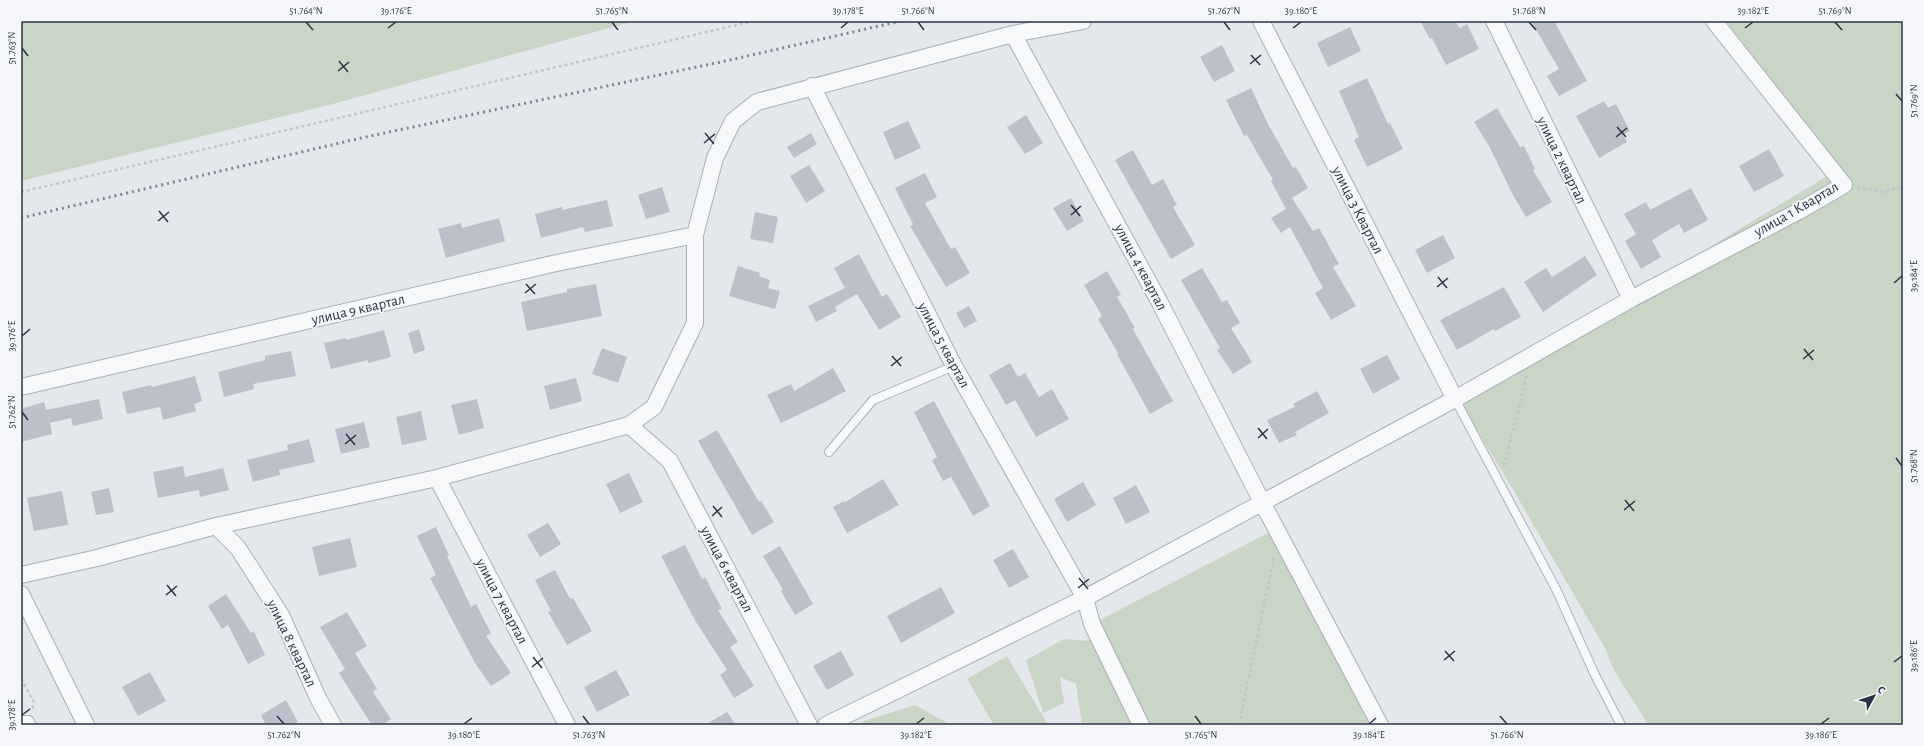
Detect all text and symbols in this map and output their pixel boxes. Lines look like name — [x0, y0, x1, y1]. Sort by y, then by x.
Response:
text: 51.764°N — [289, 6, 323, 16]
text: 39.176°E — [380, 6, 412, 16]
text: 51.765°N — [596, 6, 628, 16]
text: 39.178°E — [832, 6, 864, 16]
text: 51.766°N — [901, 6, 935, 16]
text: 51.767°N — [1208, 6, 1240, 16]
text: 39.180°E — [1285, 6, 1317, 16]
text: 51.768°N — [1512, 6, 1546, 16]
text: 39.182°E — [1737, 6, 1769, 16]
text: 51.769°N — [1818, 6, 1852, 16]
text: 51.763°N — [7, 32, 17, 64]
text: 51.769°N — [1909, 84, 1919, 118]
street label: улица 2 квартал — [1534, 113, 1589, 206]
street label: улица 3 Квартал — [1329, 163, 1386, 256]
street label: улица 1 Квартал — [1751, 179, 1841, 240]
street label: улица 4 квартал — [1111, 221, 1170, 313]
text: 39.184°E — [1909, 260, 1919, 292]
street label: улица 9 квартал — [309, 291, 406, 328]
street label: улица 5 квартал — [914, 299, 972, 390]
text: 39.176°E — [7, 320, 17, 352]
text: 51.762°N — [7, 395, 17, 429]
text: 51.768°N — [1909, 449, 1919, 483]
street label: улица 6 квартал — [697, 523, 756, 615]
street label: улица 7 квартал — [472, 555, 530, 646]
street label: улица 8 квартал — [263, 596, 319, 689]
text: 39.186°E — [1909, 640, 1919, 672]
north arrow — [1854, 676, 1894, 716]
text: С — [1875, 684, 1887, 696]
text: 39.178°E — [7, 699, 17, 731]
text: 51.762°N — [267, 730, 301, 740]
text: 39.180°E — [448, 730, 480, 740]
text: 51.763°N — [573, 730, 605, 740]
text: 39.182°E — [900, 730, 932, 740]
text: 51.765°N — [1185, 730, 1217, 740]
text: 39.184°E — [1353, 730, 1385, 740]
text: 51.766°N — [1490, 730, 1524, 740]
text: 39.186°E — [1805, 730, 1837, 740]

